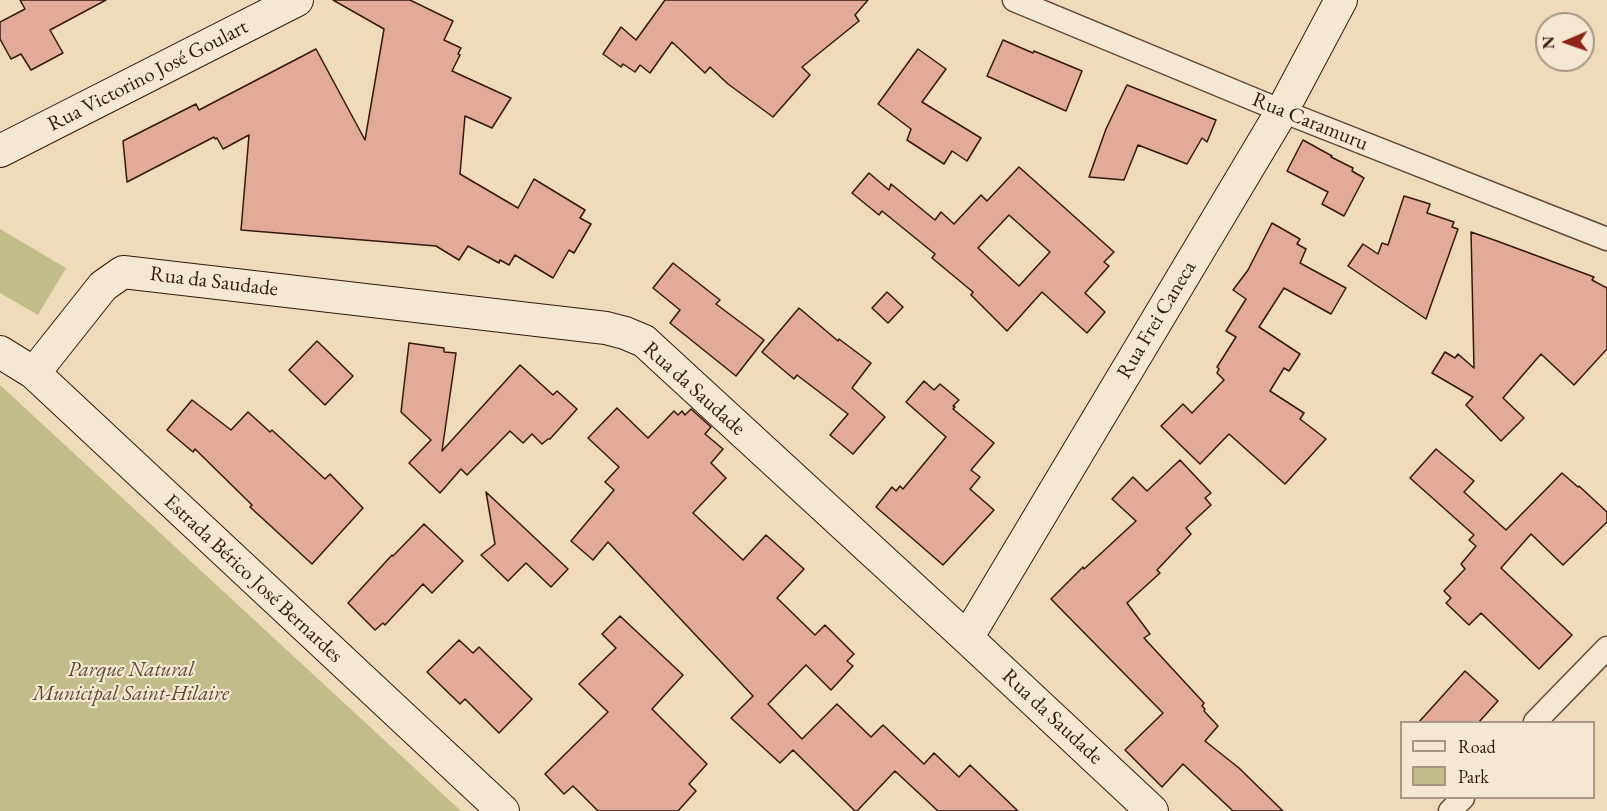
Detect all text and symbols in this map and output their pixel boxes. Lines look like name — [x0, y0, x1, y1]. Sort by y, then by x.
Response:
north arrow — [1535, 12, 1595, 72]
street label: Rua Victorino José Goulart — [44, 15, 252, 137]
text: N — [1538, 36, 1559, 49]
street label: Rua Caramuru — [1248, 87, 1372, 157]
street label: Rua Frei Caneca — [1112, 257, 1202, 383]
street label: Rua da Saudade — [149, 262, 279, 302]
street label: Rua da Saudade — [638, 337, 750, 441]
street label: Estrada Bérico José Bernardes — [158, 489, 348, 669]
park label: Parque Natural Municipal Saint-Hilaire — [33, 657, 229, 707]
street label: Rua da Saudade — [996, 664, 1108, 770]
legend — [1400, 721, 1595, 799]
text: Road — [1458, 735, 1496, 758]
text: Park — [1458, 765, 1489, 788]

